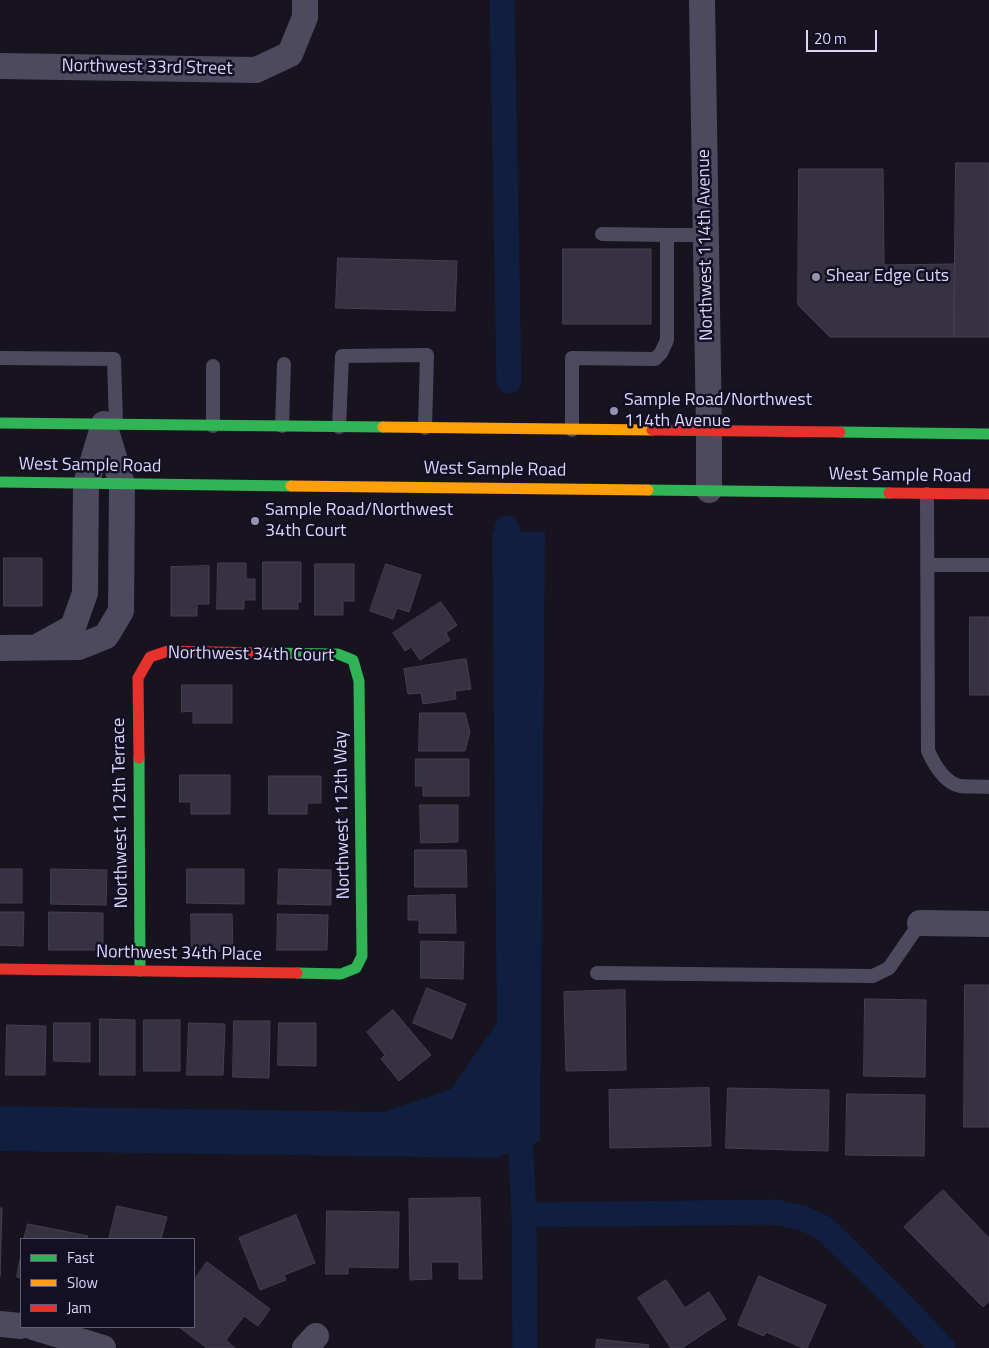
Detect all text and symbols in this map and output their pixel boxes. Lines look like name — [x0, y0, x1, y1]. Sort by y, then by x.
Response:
scale bar — [809, 20, 880, 52]
text: 20 m — [814, 27, 847, 50]
street label: Northwest 33rd Street — [61, 56, 233, 80]
street label: Northwest 114th Avenue — [694, 149, 718, 341]
place label: Shear Edge Cuts — [826, 266, 949, 288]
marker: Shear Edge Cuts — [810, 271, 822, 283]
place label: Sample Road/Northwest 114th Avenue — [624, 390, 812, 432]
marker: Sample Road/Northwest 114th Avenue — [608, 405, 620, 417]
street label: West Sample Road — [18, 454, 162, 478]
street label: West Sample Road — [423, 458, 567, 482]
street label: West Sample Road — [828, 464, 972, 488]
place label: Sample Road/Northwest 34th Court — [265, 500, 453, 542]
marker: Sample Road/Northwest 34th Court — [249, 515, 261, 527]
street label: Northwest 34th Court — [168, 643, 334, 667]
street label: Northwest 112th Terrace — [109, 718, 133, 908]
street label: Northwest 112th Way — [331, 731, 355, 899]
street label: Northwest 34th Place — [96, 942, 262, 966]
legend — [20, 1238, 195, 1328]
text: Fast — [67, 1246, 94, 1269]
text: Slow — [67, 1271, 98, 1294]
text: Jam — [67, 1296, 91, 1319]

